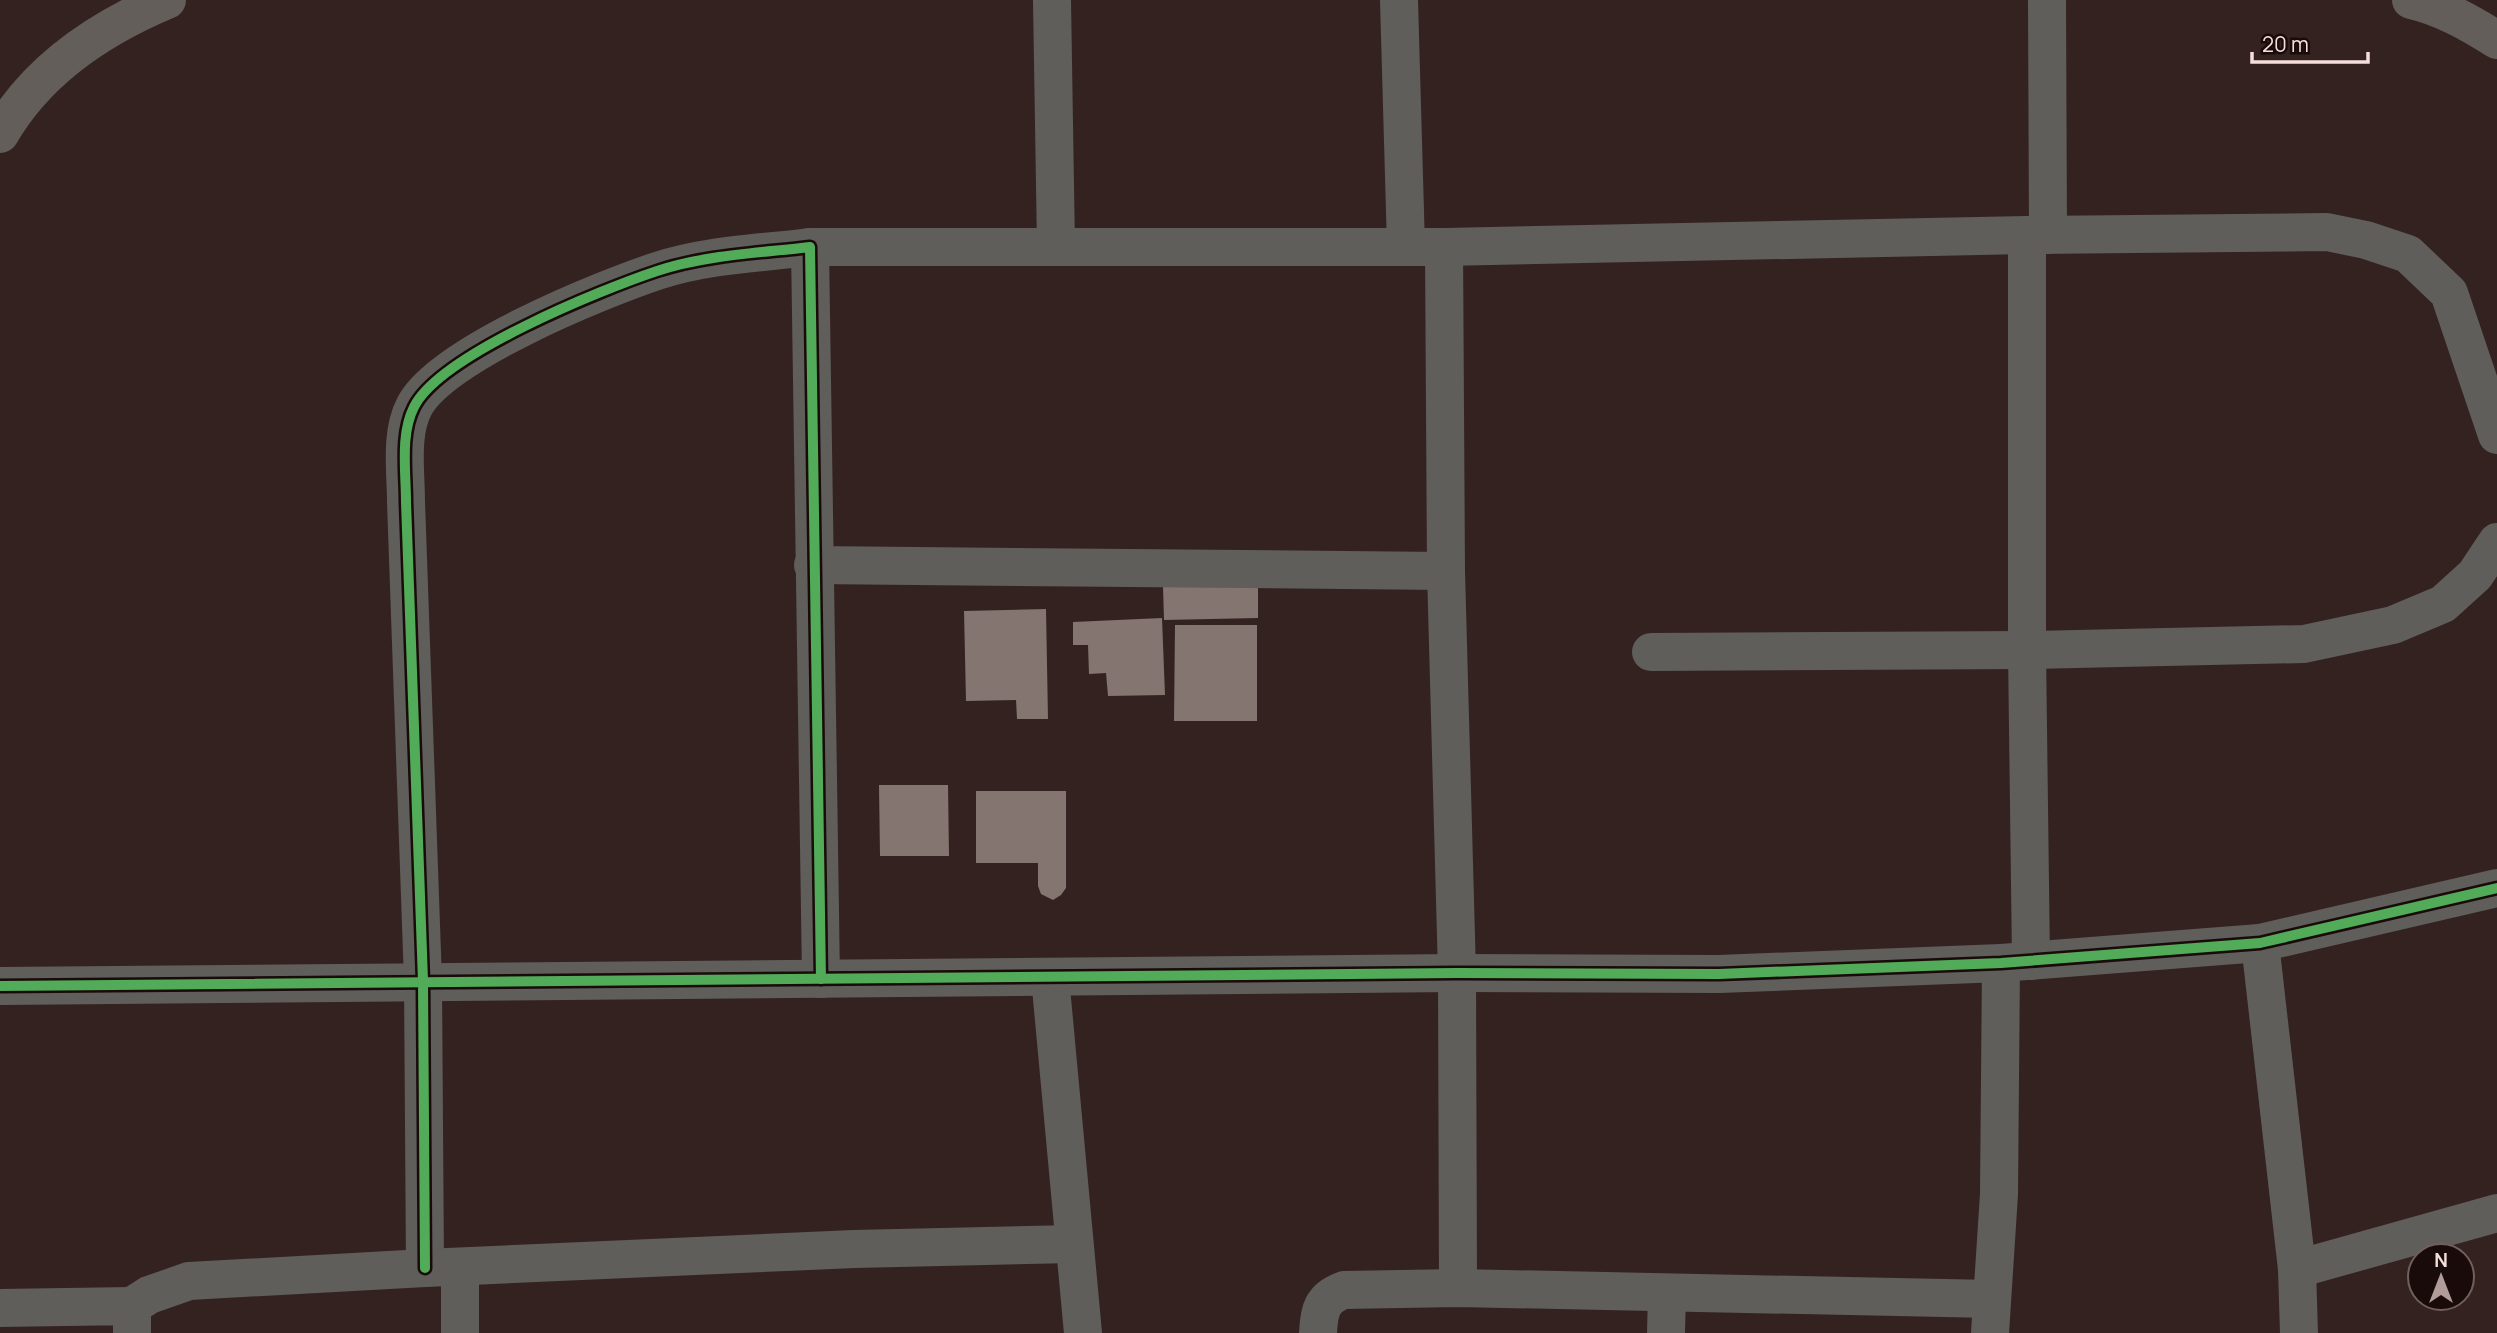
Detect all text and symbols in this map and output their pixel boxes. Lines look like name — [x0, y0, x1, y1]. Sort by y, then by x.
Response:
scale bar — [2252, 21, 2368, 65]
text: 20 m — [2262, 30, 2309, 58]
north arrow — [2406, 1242, 2476, 1312]
text: N — [2434, 1247, 2448, 1273]

